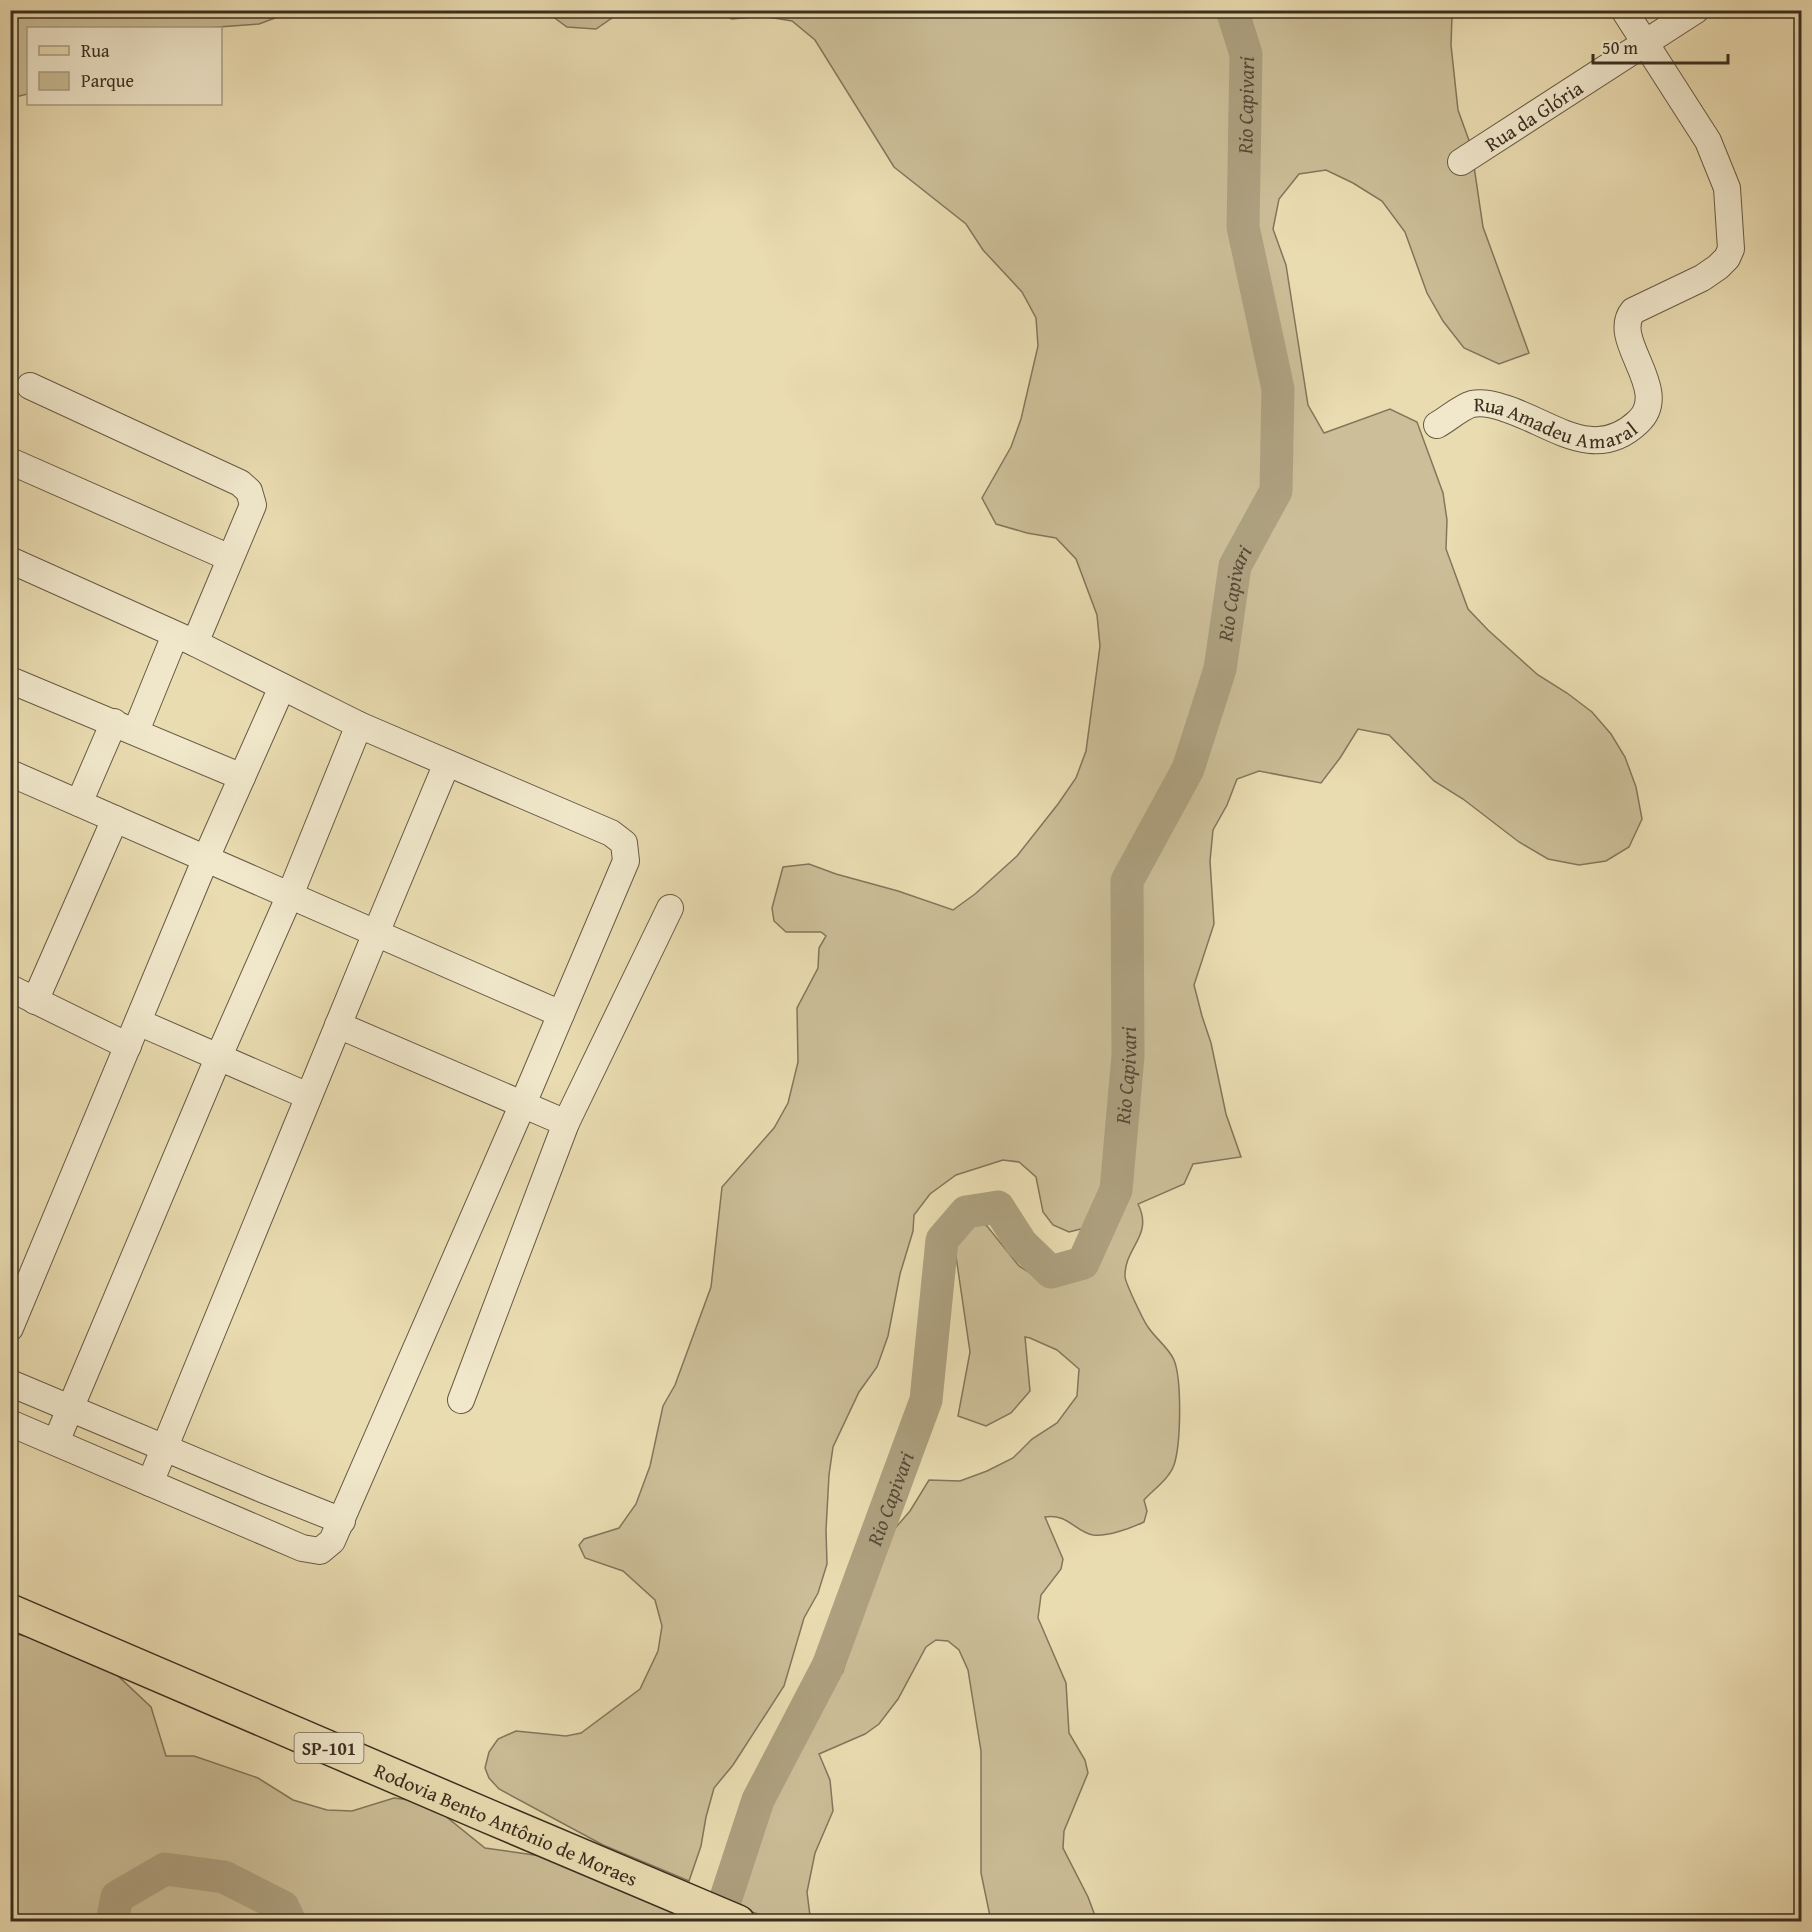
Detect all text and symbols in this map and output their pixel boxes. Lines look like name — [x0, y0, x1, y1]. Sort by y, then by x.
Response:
legend — [27, 27, 222, 105]
scale bar — [1593, 27, 1728, 65]
text: 50 m — [1602, 34, 1638, 61]
text: Rua — [81, 37, 110, 64]
water label: Rio Capivari — [1229, 56, 1261, 155]
text: Parque — [81, 67, 134, 94]
street label: Rua da Glória — [1478, 72, 1588, 158]
street label: Rua Amadeu Amaral — [1474, 389, 1643, 455]
water label: Rio Capivari — [1209, 539, 1259, 644]
water label: Rio Capivari — [1106, 1026, 1144, 1126]
water label: Rio Capivari — [858, 1447, 921, 1551]
road number: SP-101 — [294, 1733, 364, 1763]
street label: Rodovia Bento Antônio de Moraes — [370, 1755, 642, 1892]

